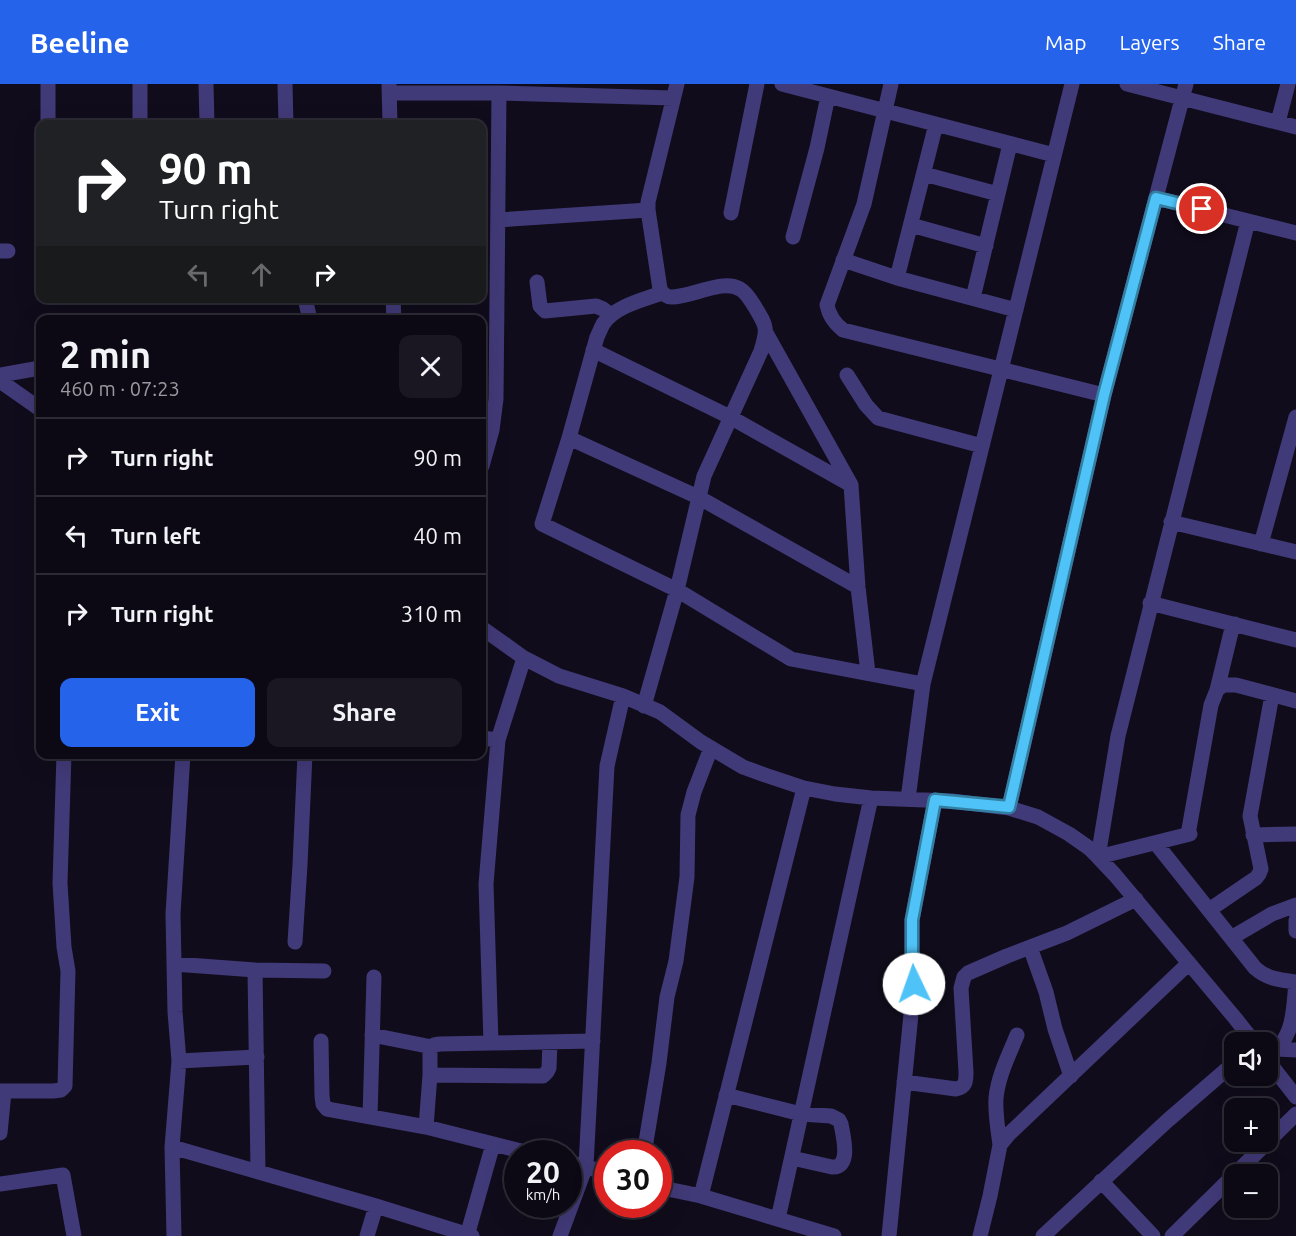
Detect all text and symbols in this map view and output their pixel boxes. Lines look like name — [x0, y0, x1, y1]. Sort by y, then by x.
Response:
text: Beeline — [30, 27, 130, 58]
text: Map — [1045, 30, 1086, 54]
text: Layers — [1119, 30, 1180, 54]
text: Share — [1213, 30, 1266, 54]
icon: right — [60, 144, 138, 222]
text: 90 m — [159, 145, 253, 192]
pin — [1176, 183, 1227, 234]
icon: arrive — [1185, 192, 1218, 225]
text: Turn right — [159, 194, 279, 224]
icon: left — [182, 258, 215, 291]
icon: ahead — [245, 258, 278, 291]
icon: right — [308, 258, 341, 291]
text: 2 min — [60, 334, 151, 375]
button: close — [399, 335, 462, 398]
text: 460 m · 07:23 — [60, 377, 180, 400]
icon: right — [60, 441, 93, 474]
text: Turn right — [111, 445, 213, 470]
text: 90 m — [413, 445, 462, 470]
icon: left — [60, 519, 93, 552]
text: Turn left — [111, 523, 201, 548]
text: 40 m — [413, 523, 462, 548]
icon: right — [60, 597, 93, 630]
text: Turn right — [111, 601, 213, 626]
text: 310 m — [401, 601, 462, 626]
button: Exit — [60, 678, 255, 747]
button: Share — [267, 678, 462, 747]
position arrow — [882, 952, 946, 1016]
map controls — [1224, 1032, 1278, 1218]
button: sound — [1224, 1032, 1278, 1086]
button: + — [1224, 1098, 1278, 1152]
speed limit sign: 30 — [594, 1140, 672, 1218]
text: 20 — [526, 1155, 560, 1189]
button: − — [1224, 1164, 1278, 1218]
text: km/h — [526, 1186, 560, 1203]

